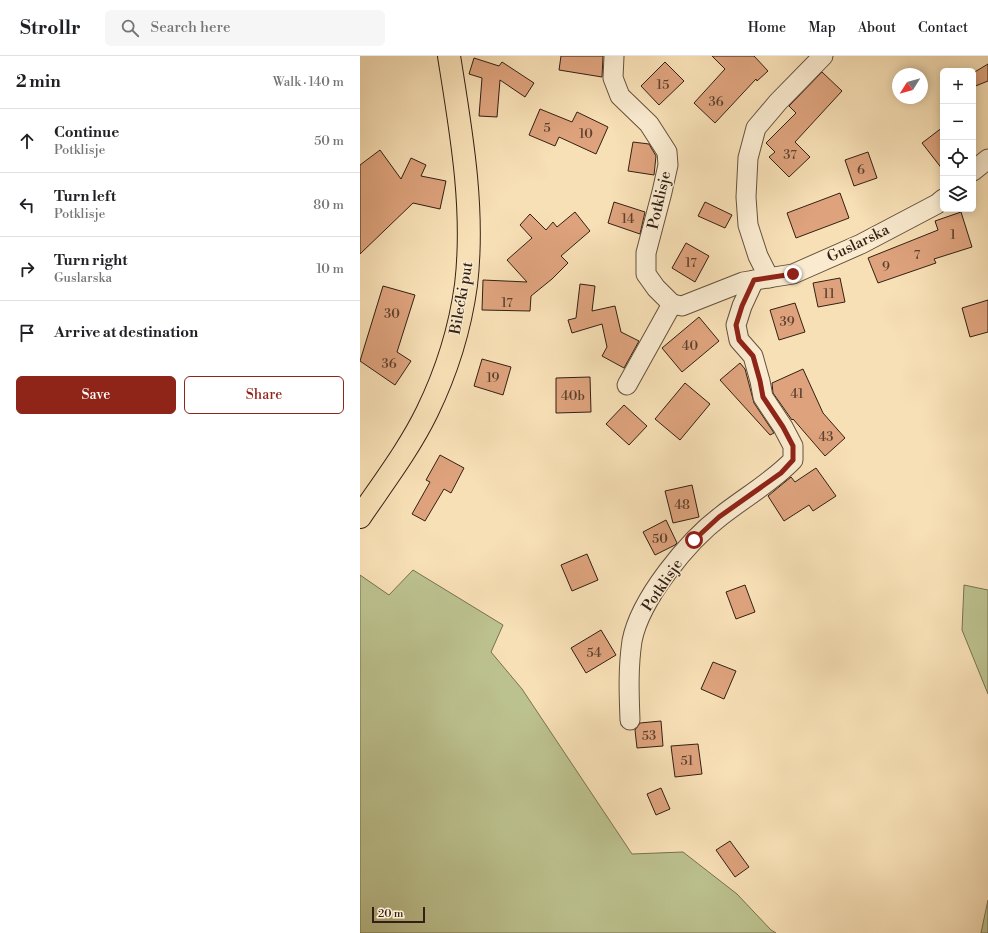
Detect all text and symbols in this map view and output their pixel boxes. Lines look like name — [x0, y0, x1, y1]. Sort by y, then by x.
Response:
search box — [105, 10, 385, 46]
text: Strollr — [20, 16, 81, 40]
icon: search — [119, 17, 141, 39]
text: Search here — [151, 18, 231, 37]
text: Home — [748, 19, 786, 37]
text: Map — [808, 19, 836, 37]
text: About — [858, 19, 896, 37]
text: Contact — [918, 19, 968, 37]
north arrow — [892, 68, 928, 104]
map controls — [940, 68, 976, 212]
button: + — [940, 68, 976, 104]
text: 2 min — [16, 71, 61, 93]
text: Walk · 140 m — [273, 74, 344, 90]
house number: 15 — [657, 77, 669, 93]
house number: 36 — [708, 94, 724, 110]
button: − — [940, 104, 976, 140]
house number: 5 — [543, 120, 551, 136]
text: Continue — [54, 123, 119, 142]
house number: 10 — [579, 126, 593, 142]
icon: ahead — [16, 130, 38, 152]
text: 50 m — [314, 133, 344, 149]
button: locate — [940, 140, 976, 176]
text: Potklisje — [54, 142, 105, 158]
house number: 37 — [783, 147, 797, 163]
house number: 6 — [857, 162, 865, 178]
street label: Potklisje — [644, 169, 675, 231]
button: layers — [940, 176, 976, 212]
text: Turn left — [54, 187, 116, 206]
icon: left — [16, 194, 38, 216]
text: 80 m — [313, 197, 344, 213]
text: Potklisje — [54, 206, 105, 222]
house number: 14 — [622, 211, 635, 227]
street label: Guslarska — [824, 220, 893, 267]
house number: 1 — [950, 227, 956, 243]
house number: 7 — [914, 247, 921, 263]
text: Turn right — [54, 251, 128, 270]
house number: 17 — [685, 255, 697, 271]
icon: right — [16, 258, 38, 280]
house number: 9 — [882, 259, 890, 275]
street label: Bilećki put — [446, 260, 477, 337]
text: 10 m — [316, 261, 344, 277]
route end — [784, 265, 802, 283]
text: Guslarska — [54, 270, 112, 286]
house number: 11 — [823, 286, 835, 302]
house number: 17 — [501, 295, 513, 311]
house number: 30 — [384, 306, 400, 322]
house number: 39 — [779, 314, 795, 330]
icon: arrive — [16, 322, 38, 344]
text: Arrive at destination — [54, 323, 198, 342]
house number: 40 — [682, 338, 699, 354]
house number: 36 — [381, 356, 397, 372]
house number: 19 — [486, 370, 500, 386]
button: Save — [16, 376, 176, 414]
button: Share — [184, 376, 344, 414]
house number: 41 — [790, 386, 804, 402]
house number: 40b — [561, 388, 585, 404]
house number: 43 — [819, 429, 833, 445]
house number: 48 — [674, 497, 690, 513]
house number: 50 — [652, 531, 668, 547]
route start — [685, 531, 703, 549]
street label: Potklisje — [638, 555, 687, 615]
house number: 54 — [586, 645, 602, 661]
house number: 53 — [642, 728, 656, 744]
house number: 51 — [681, 753, 694, 769]
scale bar — [372, 905, 425, 924]
text: 20 m — [378, 907, 403, 921]

